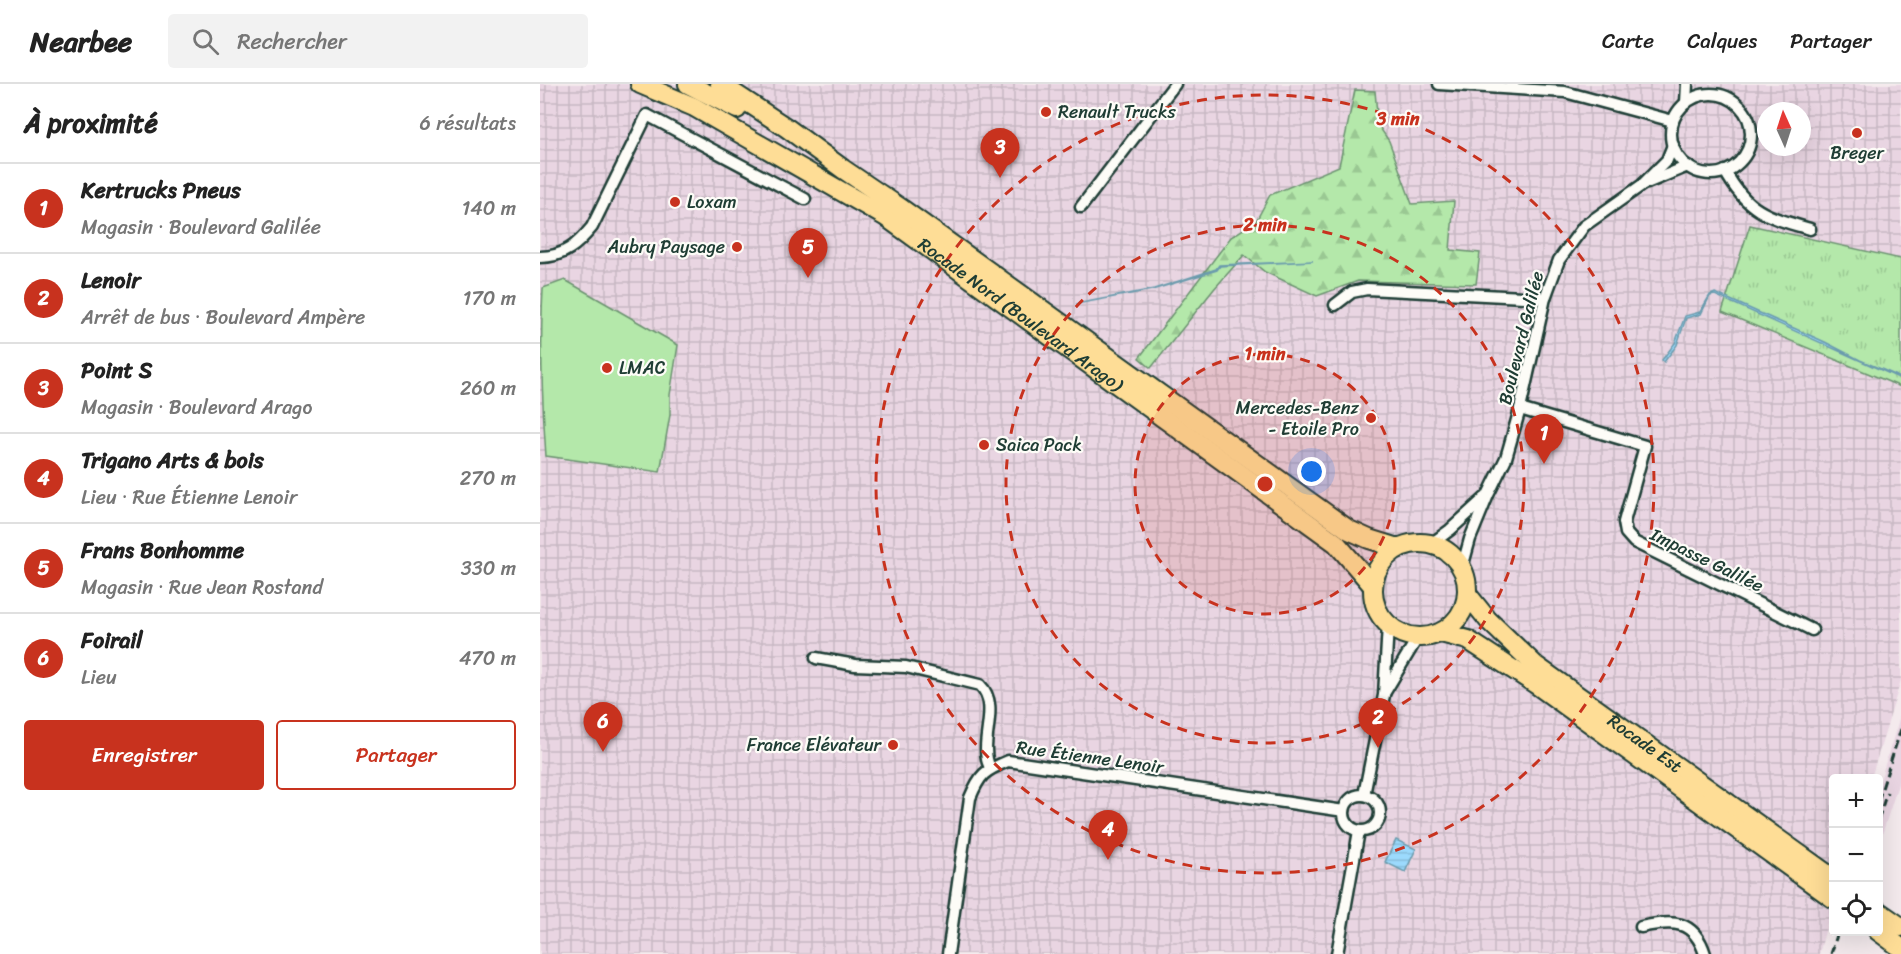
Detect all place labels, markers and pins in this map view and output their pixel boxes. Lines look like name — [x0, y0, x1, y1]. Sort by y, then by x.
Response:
place label: Renault Trucks — [1058, 96, 1177, 128]
marker: Renault Trucks — [1039, 105, 1053, 119]
marker: Breger — [1850, 126, 1864, 140]
pin: 3 — [980, 128, 1020, 178]
place label: Breger — [1830, 137, 1885, 169]
place label: Loxam — [687, 186, 737, 218]
marker: Loxam — [668, 195, 682, 209]
pin: 5 — [788, 228, 828, 278]
place label: Aubry Paysage — [606, 231, 725, 263]
marker: Aubry Paysage — [730, 240, 744, 254]
place label: LMAC — [619, 352, 666, 384]
marker: LMAC — [600, 361, 614, 375]
place label: Mercedes-Benz - Etoile Pro — [1236, 392, 1359, 445]
marker: Mercedes-Benz - Etoile Pro — [1364, 411, 1378, 425]
pin: 1 — [1524, 414, 1564, 464]
place label: Saica Pack — [996, 429, 1082, 461]
marker: Saica Pack — [977, 438, 991, 452]
centre of rings — [1255, 474, 1275, 494]
pin: 2 — [1358, 698, 1398, 748]
pin: 6 — [584, 702, 622, 752]
place label: France Elévateur — [747, 729, 883, 761]
marker: France Elévateur — [886, 738, 900, 752]
pin: 4 — [1088, 810, 1128, 860]

